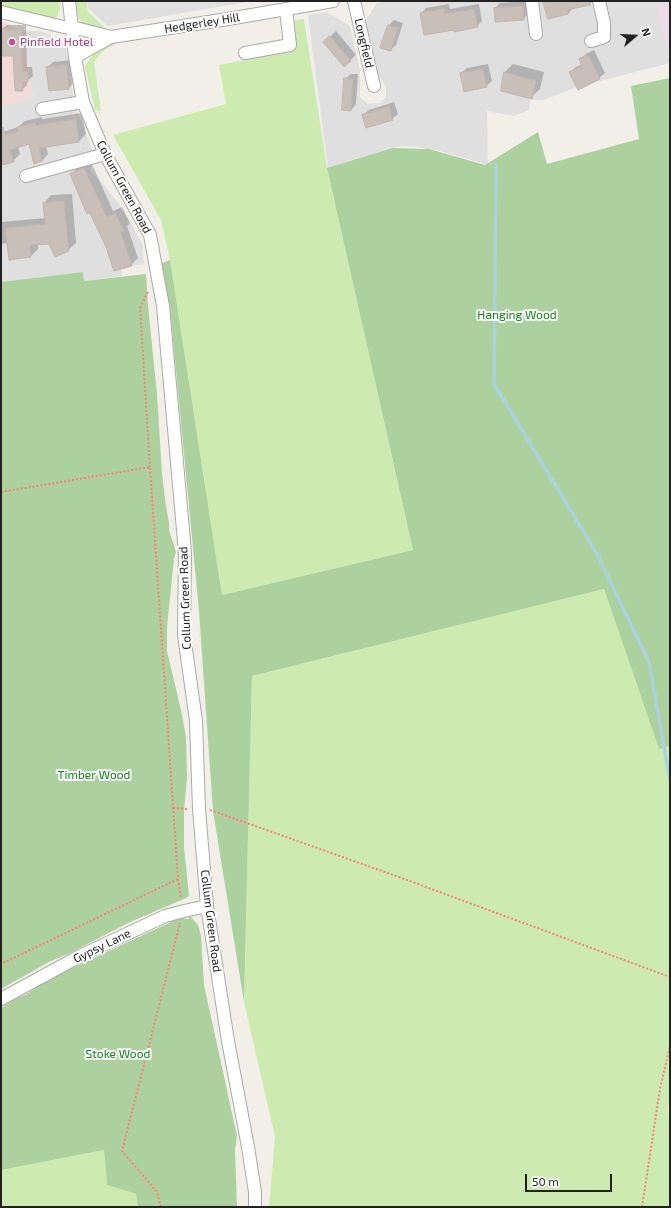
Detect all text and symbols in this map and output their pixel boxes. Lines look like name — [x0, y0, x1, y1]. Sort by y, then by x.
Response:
street label: Hedgerley Hill — [163, 10, 241, 36]
north arrow — [615, 16, 655, 56]
street label: Longfield — [351, 17, 377, 69]
text: N — [639, 26, 654, 38]
place label: Pinfield Hotel — [20, 35, 93, 49]
marker: Pinfield Hotel — [7, 37, 17, 47]
street label: Collum Green Road — [93, 138, 155, 236]
park label: Hanging Wood — [477, 308, 557, 322]
street label: Collum Green Road — [176, 546, 194, 650]
park label: Timber Wood — [58, 768, 130, 782]
street label: Collum Green Road — [198, 869, 224, 973]
street label: Gypsy Lane — [71, 926, 133, 966]
park label: Stoke Wood — [86, 1047, 150, 1061]
scale bar — [527, 1166, 614, 1192]
text: 50 m — [532, 1174, 559, 1188]

